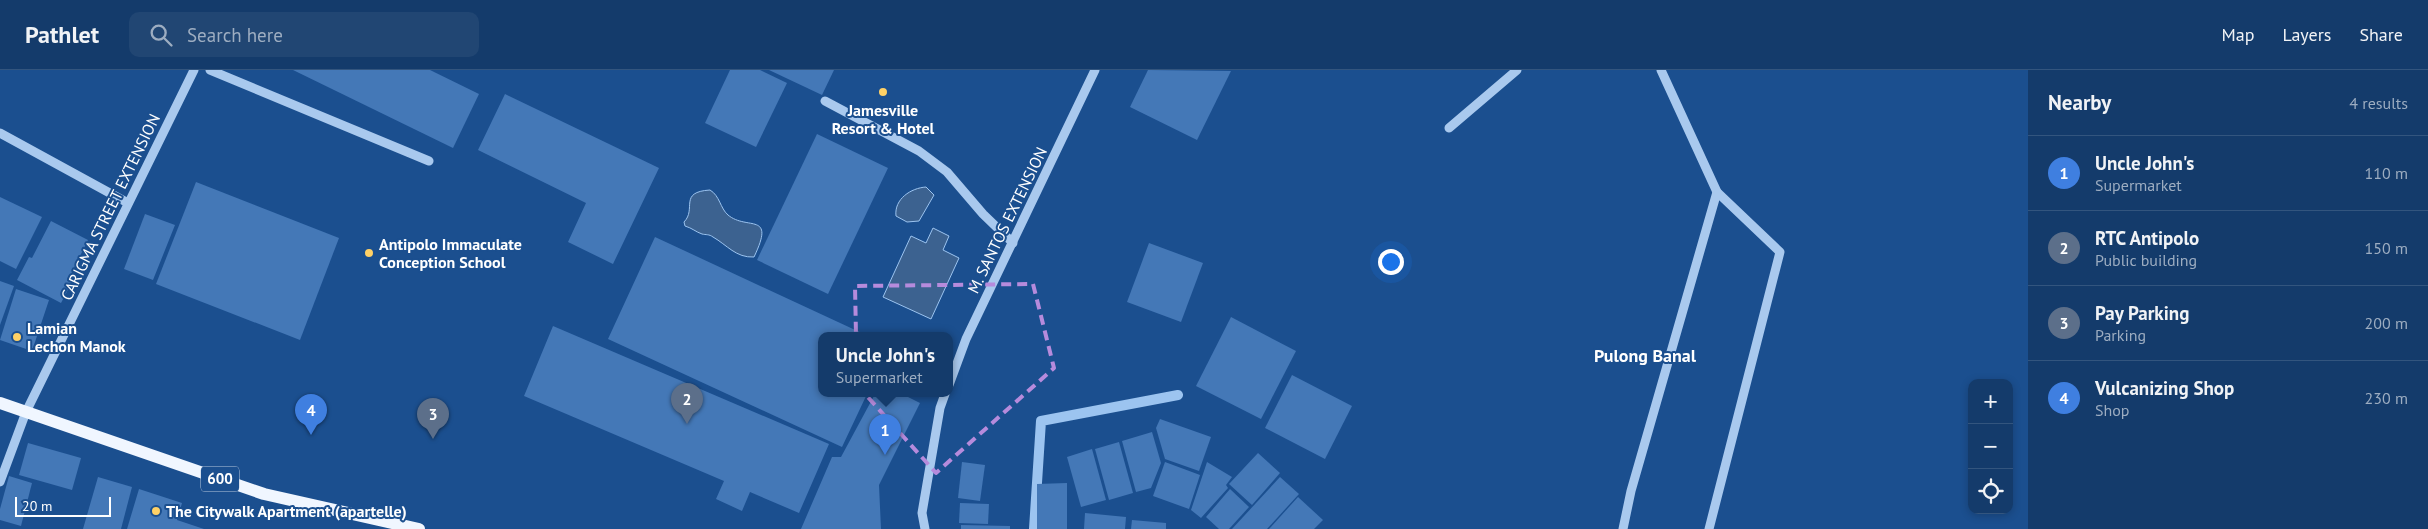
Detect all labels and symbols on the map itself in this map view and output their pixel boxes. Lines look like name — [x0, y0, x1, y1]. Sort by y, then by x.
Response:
marker: Jamesville Resort & Hotel — [877, 86, 889, 98]
place label: Jamesville Resort & Hotel — [832, 100, 935, 138]
street label: CARIGMA STREET EXTENSION — [56, 110, 164, 304]
street label: M. SANTOS EXTENSION — [963, 143, 1051, 297]
place label: Antipolo Immaculate Conception School — [379, 234, 522, 272]
marker: Antipolo Immaculate Conception School — [363, 247, 375, 259]
your location — [1378, 249, 1404, 275]
place label: Lamian Lechon Manok — [27, 318, 126, 356]
marker: Lamian Lechon Manok — [11, 331, 23, 343]
district label: Pulong Banal — [1594, 344, 1697, 367]
pin: 2 — [671, 383, 703, 424]
pin: 4 — [295, 394, 327, 435]
pin: 3 — [417, 398, 449, 439]
pin: 1 — [869, 414, 901, 455]
road number: 600 — [201, 466, 239, 492]
scale bar — [15, 494, 111, 517]
place label: The Citywalk Apartment (apartelle) — [166, 501, 407, 521]
marker: The Citywalk Apartment (apartelle) — [150, 505, 162, 517]

